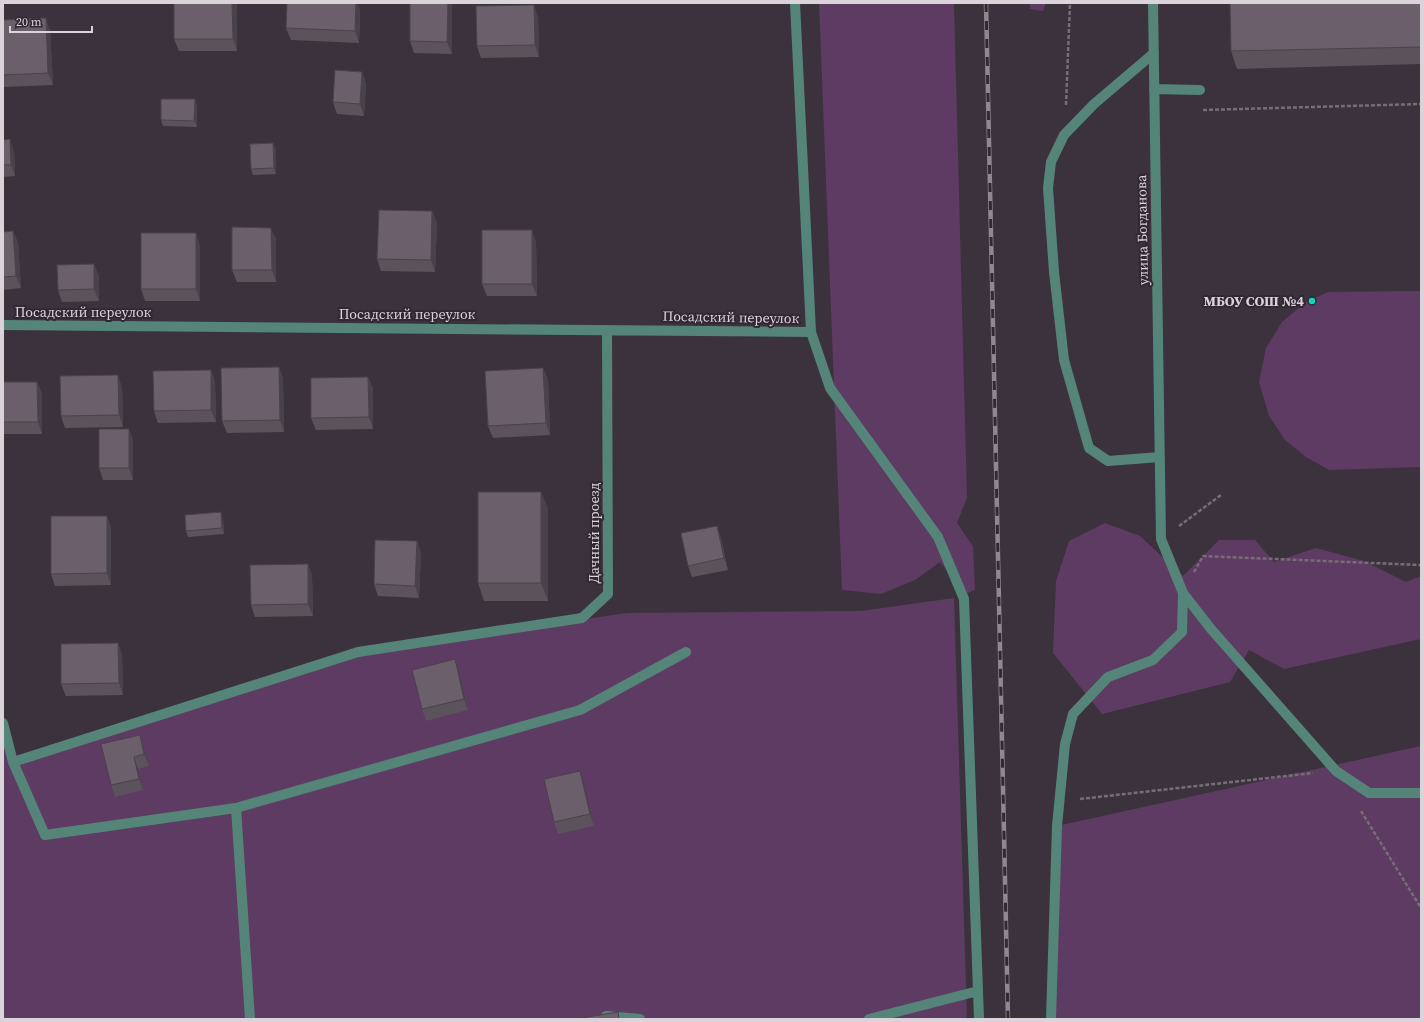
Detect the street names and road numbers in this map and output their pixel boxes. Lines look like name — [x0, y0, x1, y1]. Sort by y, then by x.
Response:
street label: улица Богданова — [1131, 174, 1153, 285]
street label: Посадский переулок — [15, 302, 152, 322]
street label: Посадский переулок — [339, 304, 476, 324]
street label: Посадский переулок — [663, 306, 800, 328]
street label: Дачный проезд — [584, 482, 604, 584]

